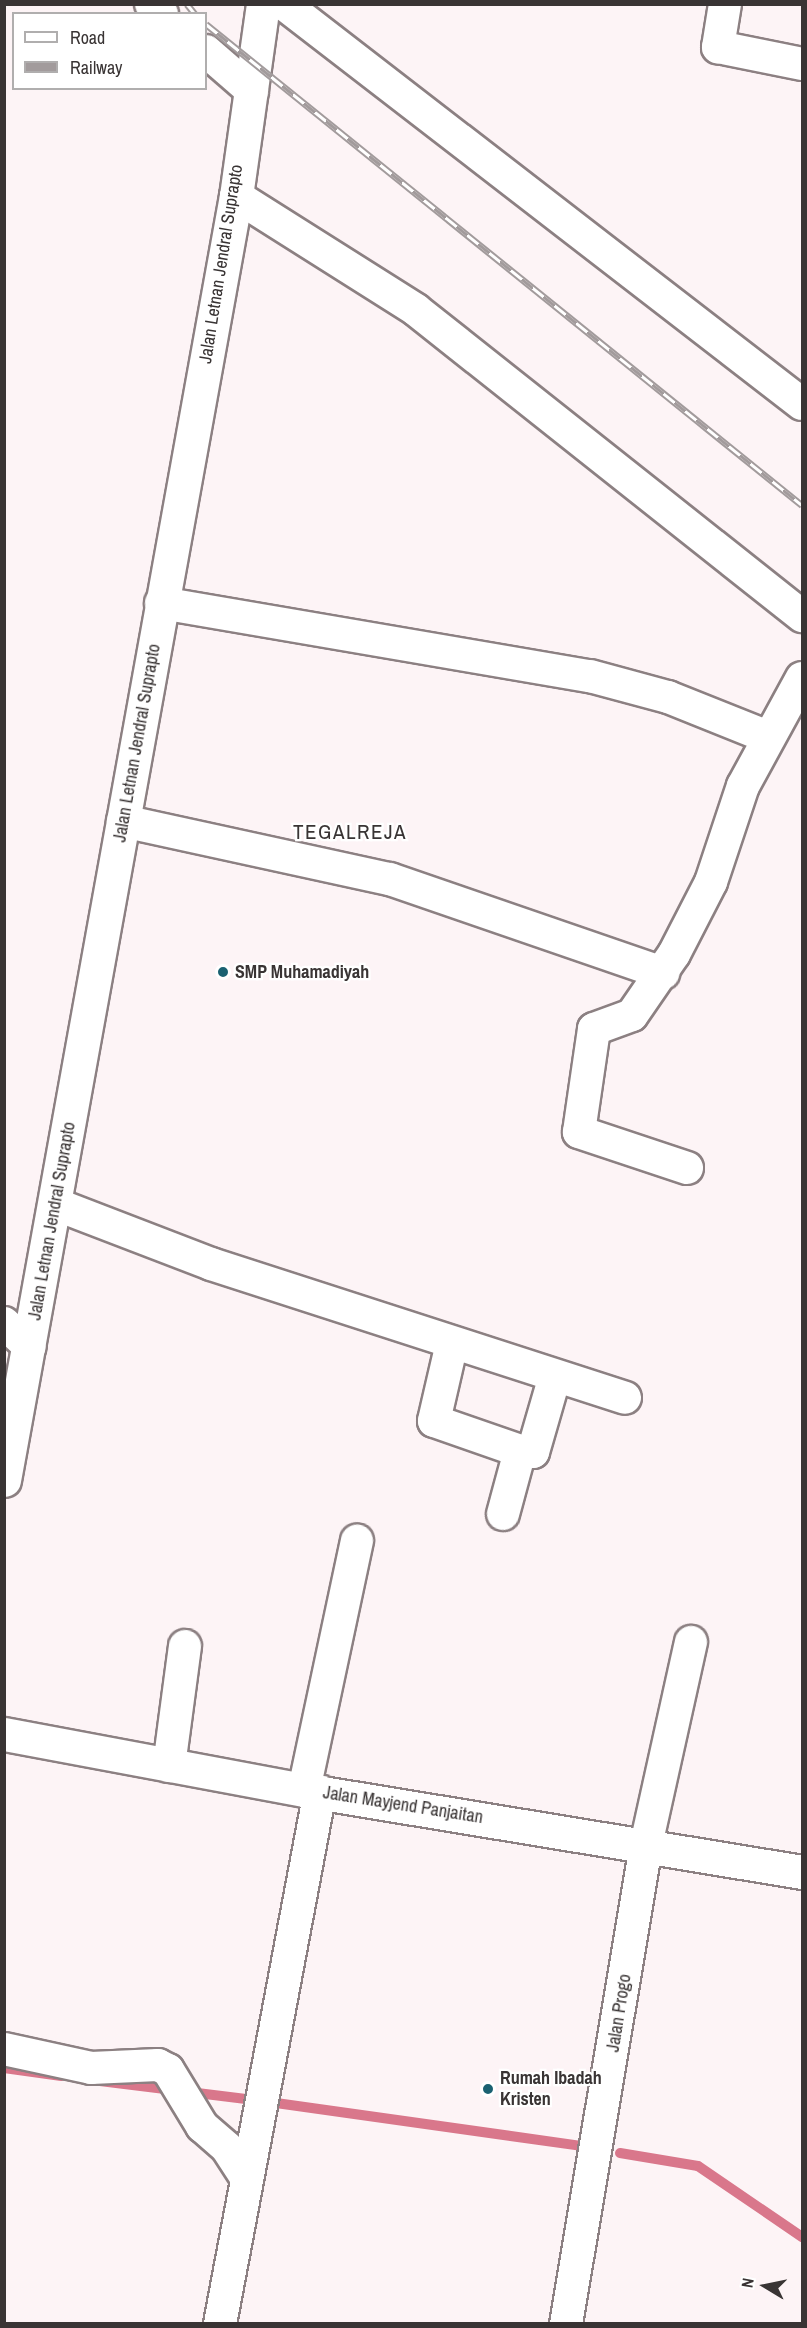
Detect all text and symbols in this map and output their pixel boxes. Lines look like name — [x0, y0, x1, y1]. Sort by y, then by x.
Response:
legend — [12, 12, 207, 90]
text: Road — [70, 25, 105, 50]
text: Railway — [70, 55, 123, 80]
street label: Jalan Letnan Jendral Suprapto — [195, 163, 247, 365]
street label: Jalan Letnan Jendral Suprapto — [109, 642, 165, 844]
district label: TEGALREJA — [293, 819, 407, 845]
place label: SMP Muhamadiyah — [235, 961, 370, 983]
marker: SMP Muhamadiyah — [216, 965, 230, 979]
street label: Jalan Letnan Jendral Suprapto — [24, 1120, 80, 1322]
street label: Jalan Mayjend Panjaitan — [321, 1782, 485, 1828]
street label: Jalan Progo — [602, 1972, 636, 2054]
place label: Rumah Ibadah Kristen — [500, 2068, 602, 2110]
marker: Rumah Ibadah Kristen — [481, 2082, 495, 2096]
north arrow — [735, 2256, 795, 2316]
text: N — [736, 2276, 759, 2289]

